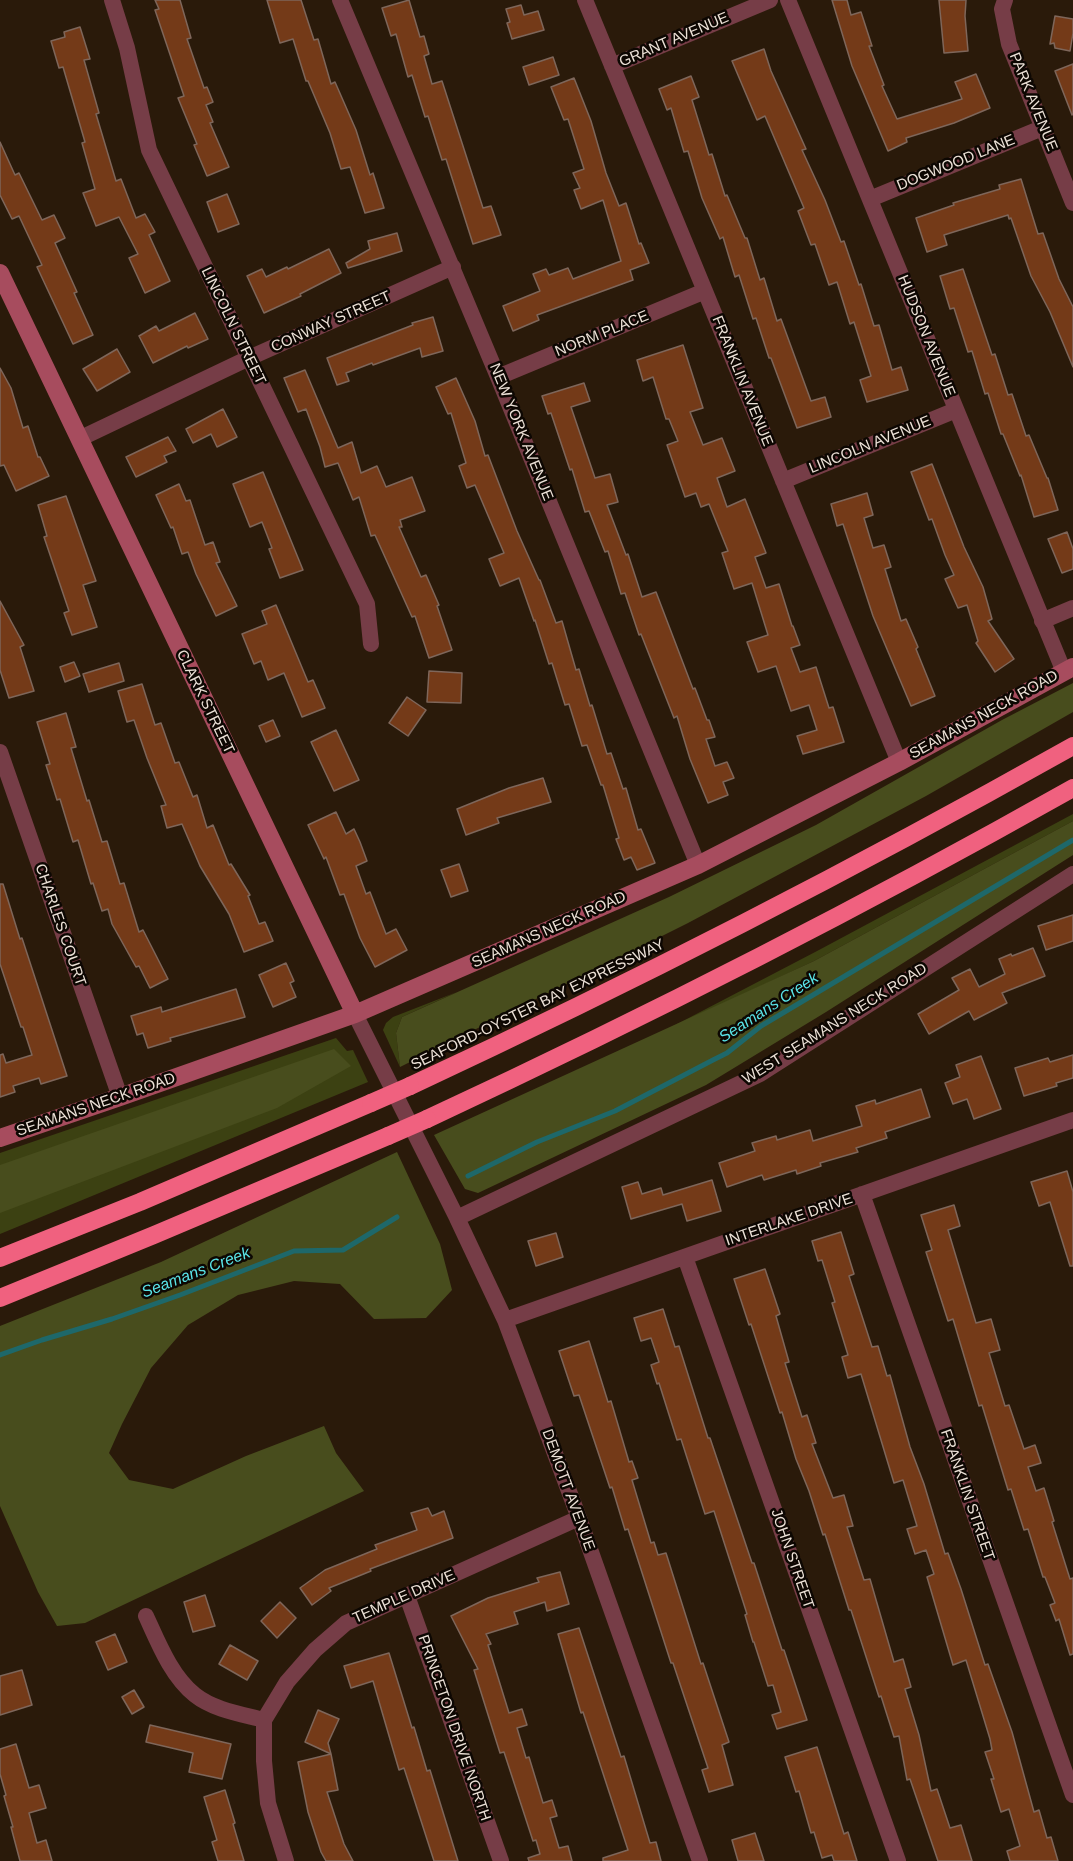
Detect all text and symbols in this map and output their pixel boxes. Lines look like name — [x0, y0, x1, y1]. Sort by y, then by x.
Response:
street label: GRANT AVENUE — [617, 9, 731, 71]
street label: PARK AVENUE — [1005, 50, 1061, 154]
street label: DOGWOOD LANE — [894, 131, 1018, 195]
street label: LINCOLN STREET — [197, 264, 269, 388]
street label: HUDSON AVENUE — [893, 272, 959, 400]
street label: CONWAY STREET — [268, 288, 394, 356]
street label: NORM PLACE — [553, 307, 651, 361]
street label: FRANKLIN AVENUE — [708, 313, 776, 449]
street label: NEW YORK AVENUE — [485, 361, 557, 503]
street label: LINCOLN AVENUE — [806, 412, 934, 478]
street label: CLARK STREET — [172, 647, 238, 757]
street label: SEAMANS NECK ROAD — [907, 667, 1061, 763]
street label: CHARLES COURT — [31, 862, 89, 988]
street label: SEAMANS NECK ROAD — [469, 888, 629, 972]
street label: SEAFORD-OYSTER BAY EXPRESSWAY — [408, 936, 668, 1074]
street label: WEST SEAMANS NECK ROAD — [739, 960, 931, 1088]
water label: Seamans Creek — [716, 969, 822, 1047]
street label: SEAMANS NECK ROAD — [14, 1069, 178, 1141]
street label: INTERLAKE DRIVE — [723, 1190, 855, 1250]
water label: Seamans Creek — [139, 1243, 253, 1303]
street label: DEMOTT AVENUE — [538, 1427, 598, 1553]
street label: FRANKLIN STREET — [936, 1427, 998, 1563]
street label: JOHN STREET — [767, 1507, 817, 1611]
street label: TEMPLE DRIVE — [350, 1566, 458, 1628]
street label: PRINCETON DRIVE NORTH — [414, 1633, 494, 1823]

